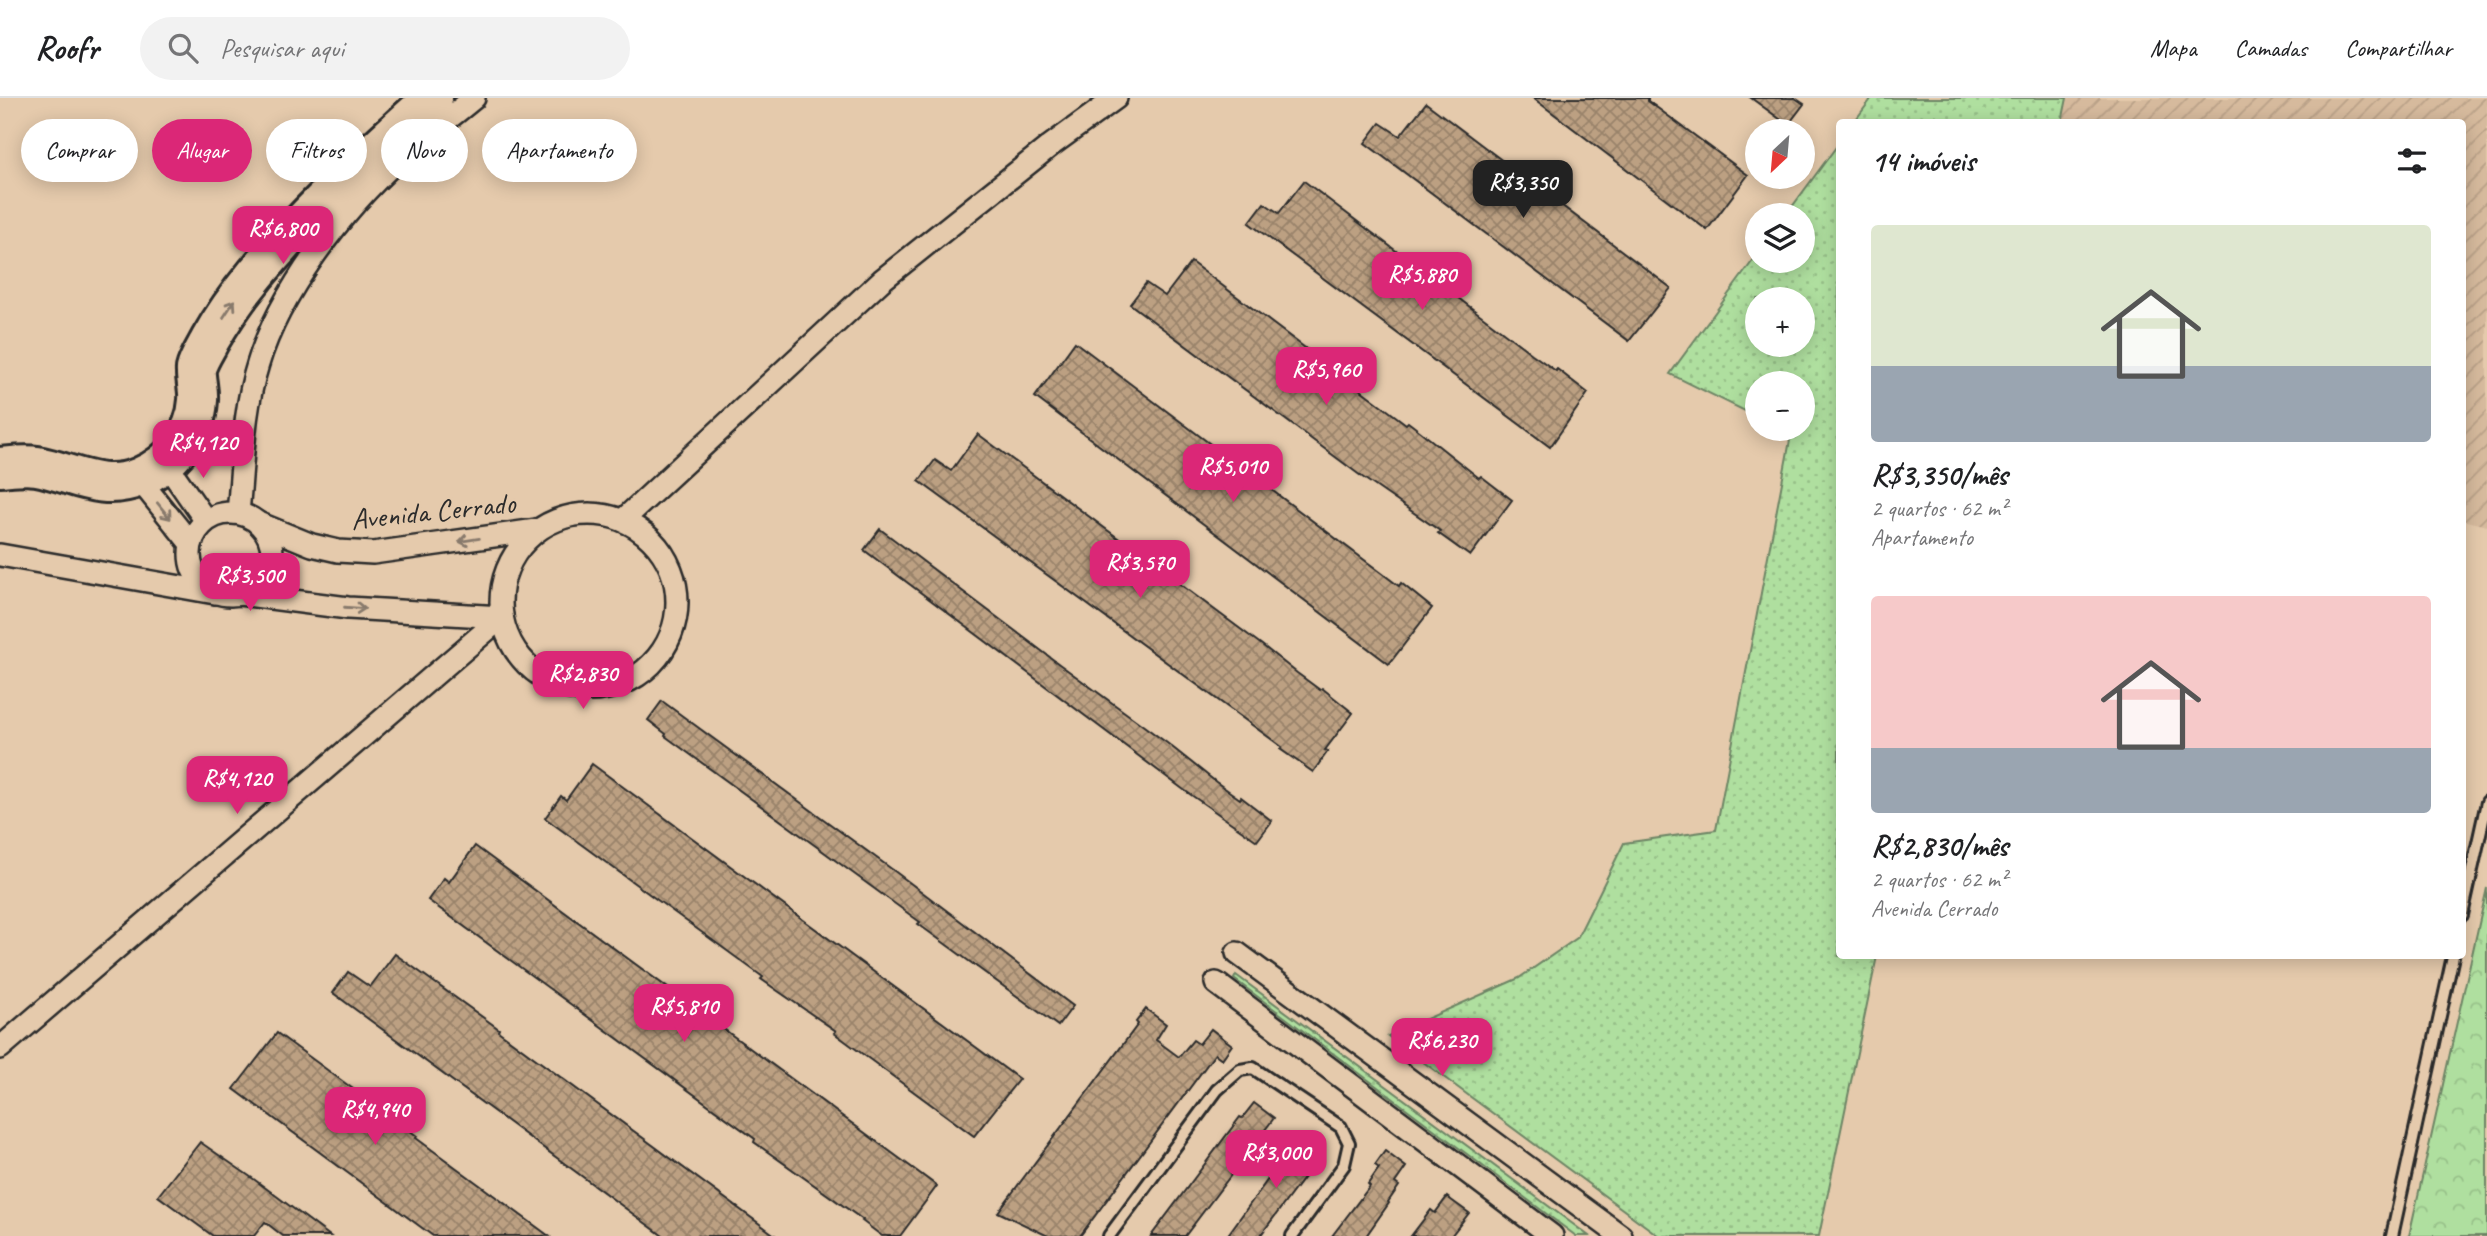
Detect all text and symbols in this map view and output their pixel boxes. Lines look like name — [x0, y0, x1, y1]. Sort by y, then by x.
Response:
search box — [140, 17, 630, 80]
text: Roofr — [35, 27, 98, 69]
icon: search — [164, 29, 202, 67]
text: Pesquisar aqui — [220, 32, 344, 65]
text: Mapa — [2150, 33, 2197, 63]
text: Camadas — [2235, 33, 2307, 63]
text: Compartilhar — [2345, 33, 2452, 63]
chip: Comprar — [21, 119, 138, 182]
chip: Alugar — [152, 119, 252, 182]
chip: Filtros — [266, 119, 367, 182]
chip: Novo — [381, 119, 468, 182]
chip: Apartamento — [482, 119, 637, 182]
north arrow — [1745, 119, 1815, 189]
map controls — [1745, 119, 1815, 441]
text: 14 imóveis — [1871, 142, 1975, 180]
icon: filters — [2393, 142, 2431, 180]
pin: R$3,350 — [1458, 160, 1588, 220]
text: R$3,350 — [1489, 168, 1557, 197]
button: layers — [1745, 203, 1815, 273]
pin: R$6,800 — [218, 206, 348, 266]
text: R$6,800 — [248, 214, 318, 243]
pin: R$5,880 — [1357, 252, 1487, 312]
text: R$5,880 — [1388, 260, 1456, 289]
icon: home — [2088, 271, 2214, 397]
button: + — [1745, 287, 1815, 357]
one-way arrow — [222, 299, 236, 319]
pin: R$5,960 — [1261, 348, 1391, 407]
text: R$5,960 — [1292, 355, 1360, 384]
button: − — [1745, 371, 1815, 441]
pin: R$4,120 — [138, 420, 268, 480]
text: R$4,120 — [169, 428, 237, 457]
pin: R$5,010 — [1168, 444, 1298, 504]
text: R$5,010 — [1199, 452, 1267, 481]
text: R$3,350/mês — [1871, 456, 2008, 494]
street label: Avenida Cerrado — [349, 483, 518, 539]
text: 2 quartos · 62 m² — [1871, 494, 2007, 523]
one-way arrow — [157, 501, 172, 519]
text: Apartamento — [1871, 523, 1973, 552]
one-way arrow — [458, 534, 481, 547]
pin: R$3,570 — [1075, 540, 1205, 600]
text: R$3,570 — [1106, 548, 1174, 577]
pin: R$3,500 — [185, 554, 315, 613]
text: R$3,500 — [216, 561, 284, 590]
one-way arrow — [343, 602, 366, 615]
icon: home — [2088, 642, 2214, 768]
pin: R$2,830 — [518, 652, 648, 711]
text: R$2,830 — [549, 659, 617, 688]
pin: R$4,120 — [172, 756, 302, 816]
text: R$4,120 — [203, 764, 271, 793]
text: R$2,830/mês — [1871, 827, 2008, 865]
text: 2 quartos · 62 m² — [1871, 865, 2007, 894]
text: Avenida Cerrado — [1871, 894, 1997, 923]
pin: R$5,810 — [619, 984, 749, 1044]
text: R$5,810 — [650, 992, 718, 1021]
pin: R$6,230 — [1377, 1018, 1507, 1078]
text: R$6,230 — [1407, 1026, 1477, 1055]
pin: R$4,940 — [310, 1088, 440, 1147]
text: R$4,940 — [341, 1095, 409, 1124]
pin: R$3,000 — [1211, 1130, 1341, 1190]
text: R$3,000 — [1242, 1138, 1310, 1167]

